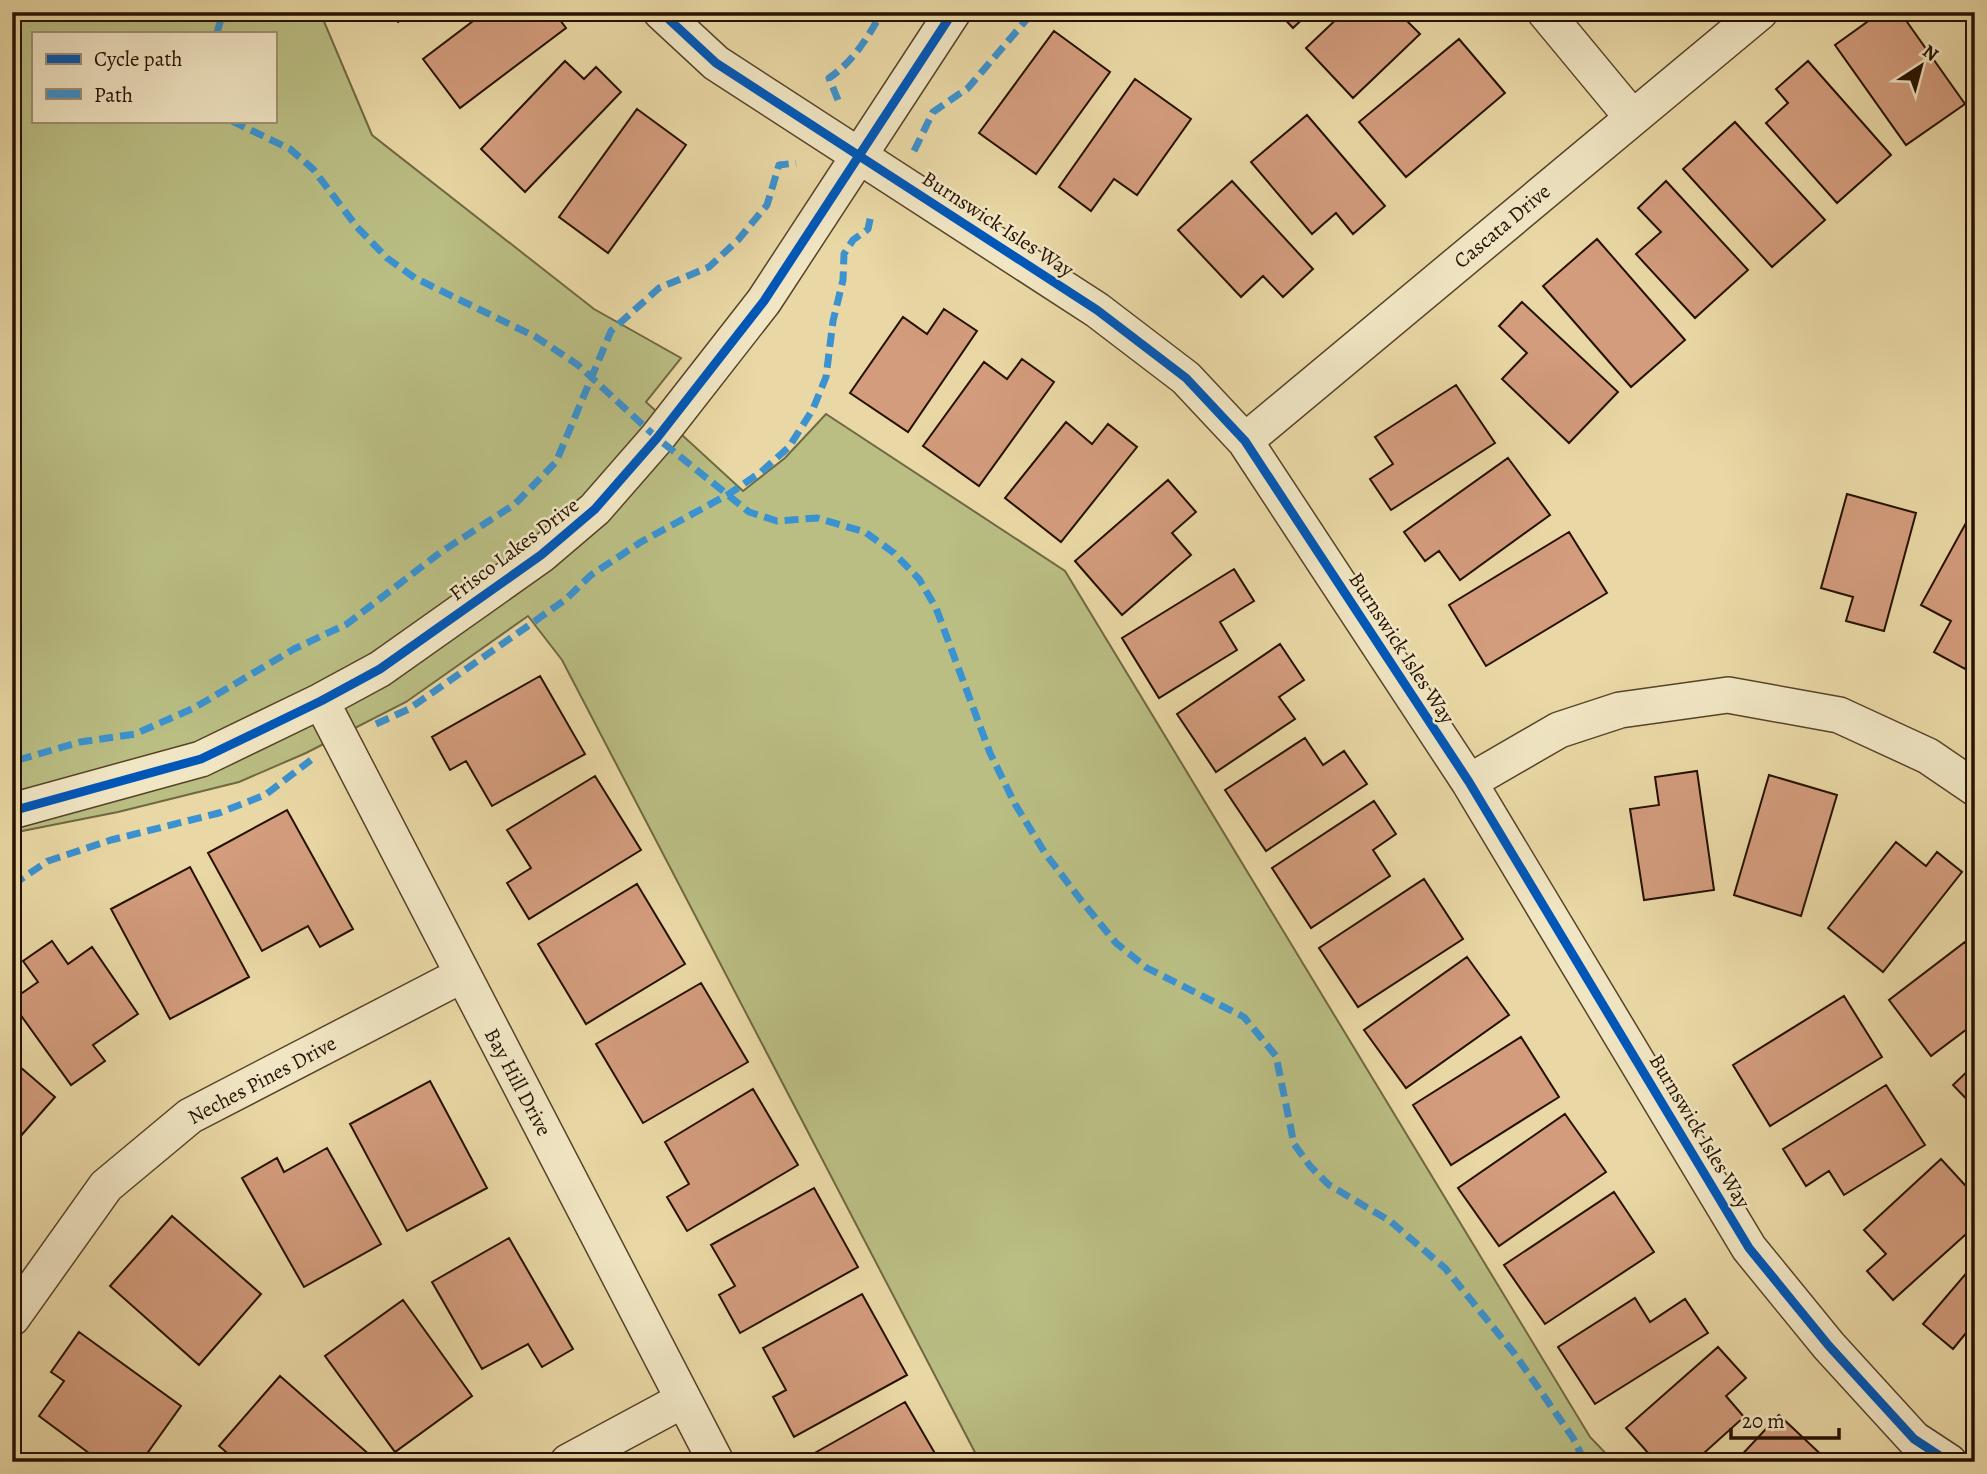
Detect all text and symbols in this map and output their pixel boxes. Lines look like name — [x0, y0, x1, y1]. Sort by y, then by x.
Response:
legend — [32, 32, 276, 122]
north arrow — [1885, 32, 1955, 102]
text: N — [1917, 38, 1944, 68]
text: Cycle path — [94, 45, 183, 73]
text: Path — [94, 81, 133, 109]
street label: Burnswick Isles Way — [917, 164, 1080, 284]
street label: Cascata Drive — [1448, 177, 1556, 275]
street label: Frisco Lakes Drive — [443, 491, 585, 607]
street label: Burnswick Isles Way — [1342, 567, 1462, 730]
street label: Bay Hill Drive — [478, 1023, 558, 1141]
street label: Neches Pines Drive — [183, 1029, 341, 1131]
street label: Burnswick Isles Way — [1643, 1049, 1758, 1214]
scale bar — [1731, 1397, 1840, 1441]
text: 20 m — [1742, 1407, 1785, 1435]

